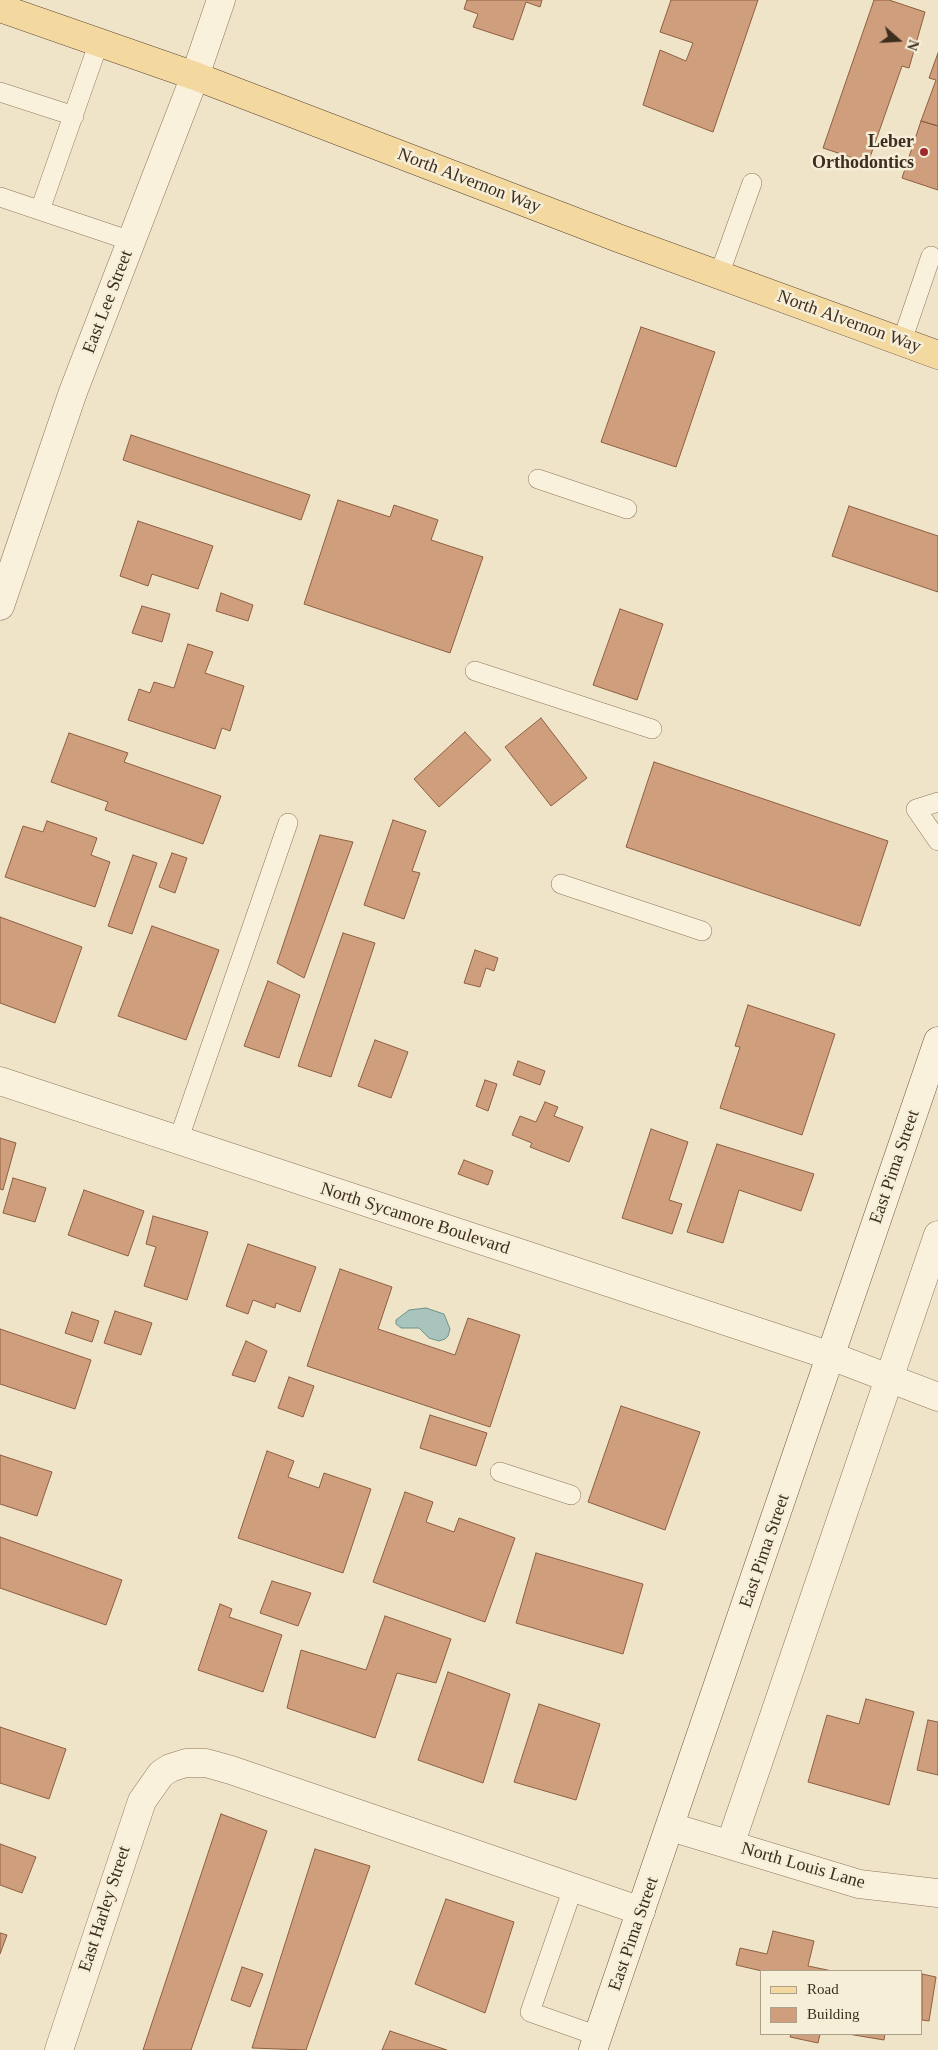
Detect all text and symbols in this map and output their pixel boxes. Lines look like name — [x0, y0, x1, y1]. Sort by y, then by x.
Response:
north arrow — [873, 15, 923, 65]
text: N — [904, 38, 921, 52]
place label: Leber Orthodontics — [812, 131, 914, 173]
street label: North Alvernon Way — [394, 144, 544, 218]
marker: Leber Orthodontics — [918, 146, 930, 158]
street label: East Lee Street — [78, 247, 138, 357]
street label: North Alvernon Way — [774, 286, 924, 358]
street label: East Pima Street — [865, 1107, 925, 1227]
street label: North Sycamore Boulevard — [318, 1178, 512, 1260]
street label: East Pima Street — [735, 1491, 795, 1611]
street label: North Louis Lane — [739, 1838, 867, 1894]
street label: East Harley Street — [74, 1843, 136, 1975]
street label: East Pima Street — [604, 1874, 664, 1994]
legend — [760, 1970, 923, 2035]
text: Road — [807, 1981, 839, 1997]
text: Building — [807, 2006, 860, 2022]

